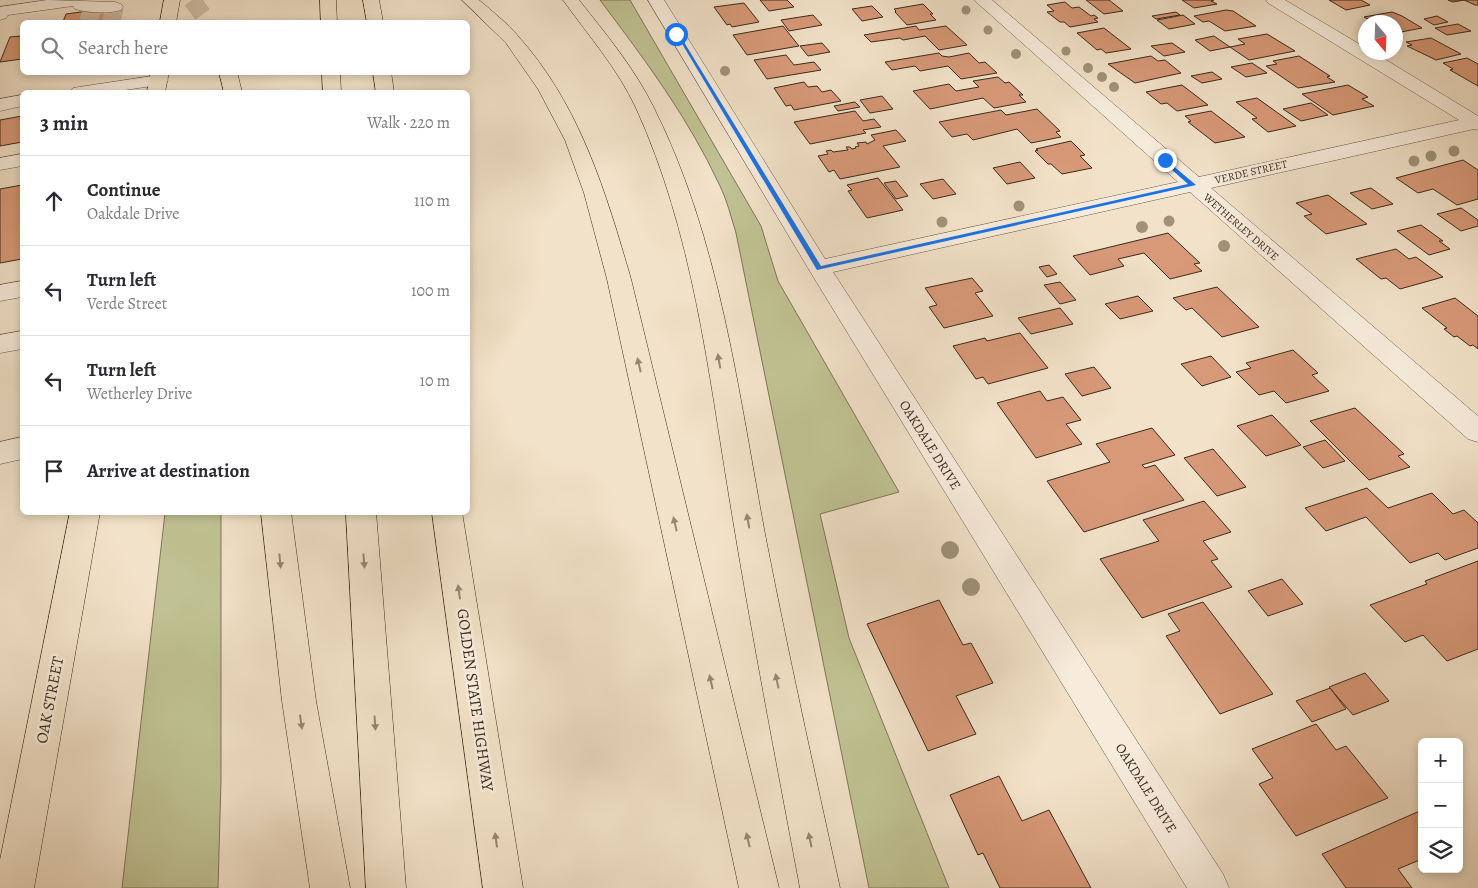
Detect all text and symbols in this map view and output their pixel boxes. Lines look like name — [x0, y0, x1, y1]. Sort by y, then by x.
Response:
north arrow — [1358, 15, 1403, 60]
search box — [20, 20, 470, 75]
route start — [665, 23, 688, 46]
icon: search — [38, 34, 66, 62]
text: Search here — [78, 35, 168, 61]
text: 3 min — [40, 109, 88, 137]
text: Walk · 220 m — [367, 112, 450, 134]
route end — [1154, 149, 1177, 172]
street label: VERDE STREET — [1212, 156, 1289, 188]
text: Continue — [87, 177, 161, 203]
icon: ahead — [40, 187, 68, 215]
street label: WETHERLEY DRIVE — [1199, 189, 1282, 264]
text: 110 m — [414, 190, 450, 212]
text: Oakdale Drive — [87, 203, 179, 225]
text: Turn left — [87, 267, 156, 293]
icon: left — [40, 277, 68, 305]
text: 100 m — [411, 280, 450, 302]
text: Verde Street — [87, 293, 167, 315]
one-way arrow — [715, 353, 723, 369]
text: Turn left — [87, 357, 156, 383]
one-way arrow — [635, 358, 643, 373]
icon: left — [40, 367, 68, 395]
text: 10 m — [420, 370, 450, 392]
text: Wetherley Drive — [87, 383, 192, 405]
street label: OAKDALE DRIVE — [895, 396, 965, 494]
icon: arrive — [40, 457, 68, 485]
text: Arrive at destination — [87, 458, 250, 484]
one-way arrow — [743, 513, 751, 529]
one-way arrow — [671, 516, 679, 531]
one-way arrow — [276, 553, 284, 569]
one-way arrow — [360, 553, 368, 569]
one-way arrow — [455, 584, 463, 600]
street label: GOLDEN STATE HIGHWAY — [451, 607, 499, 793]
street label: OAK STREET — [31, 654, 69, 745]
one-way arrow — [773, 673, 781, 689]
one-way arrow — [707, 675, 715, 690]
one-way arrow — [297, 714, 305, 730]
one-way arrow — [371, 716, 379, 732]
map controls — [1418, 738, 1463, 873]
button: + — [1418, 738, 1463, 783]
street label: OAKDALE DRIVE — [1111, 739, 1181, 837]
button: − — [1418, 783, 1463, 828]
button: layers — [1418, 828, 1463, 873]
one-way arrow — [491, 831, 499, 847]
one-way arrow — [806, 832, 814, 848]
one-way arrow — [744, 833, 752, 848]

